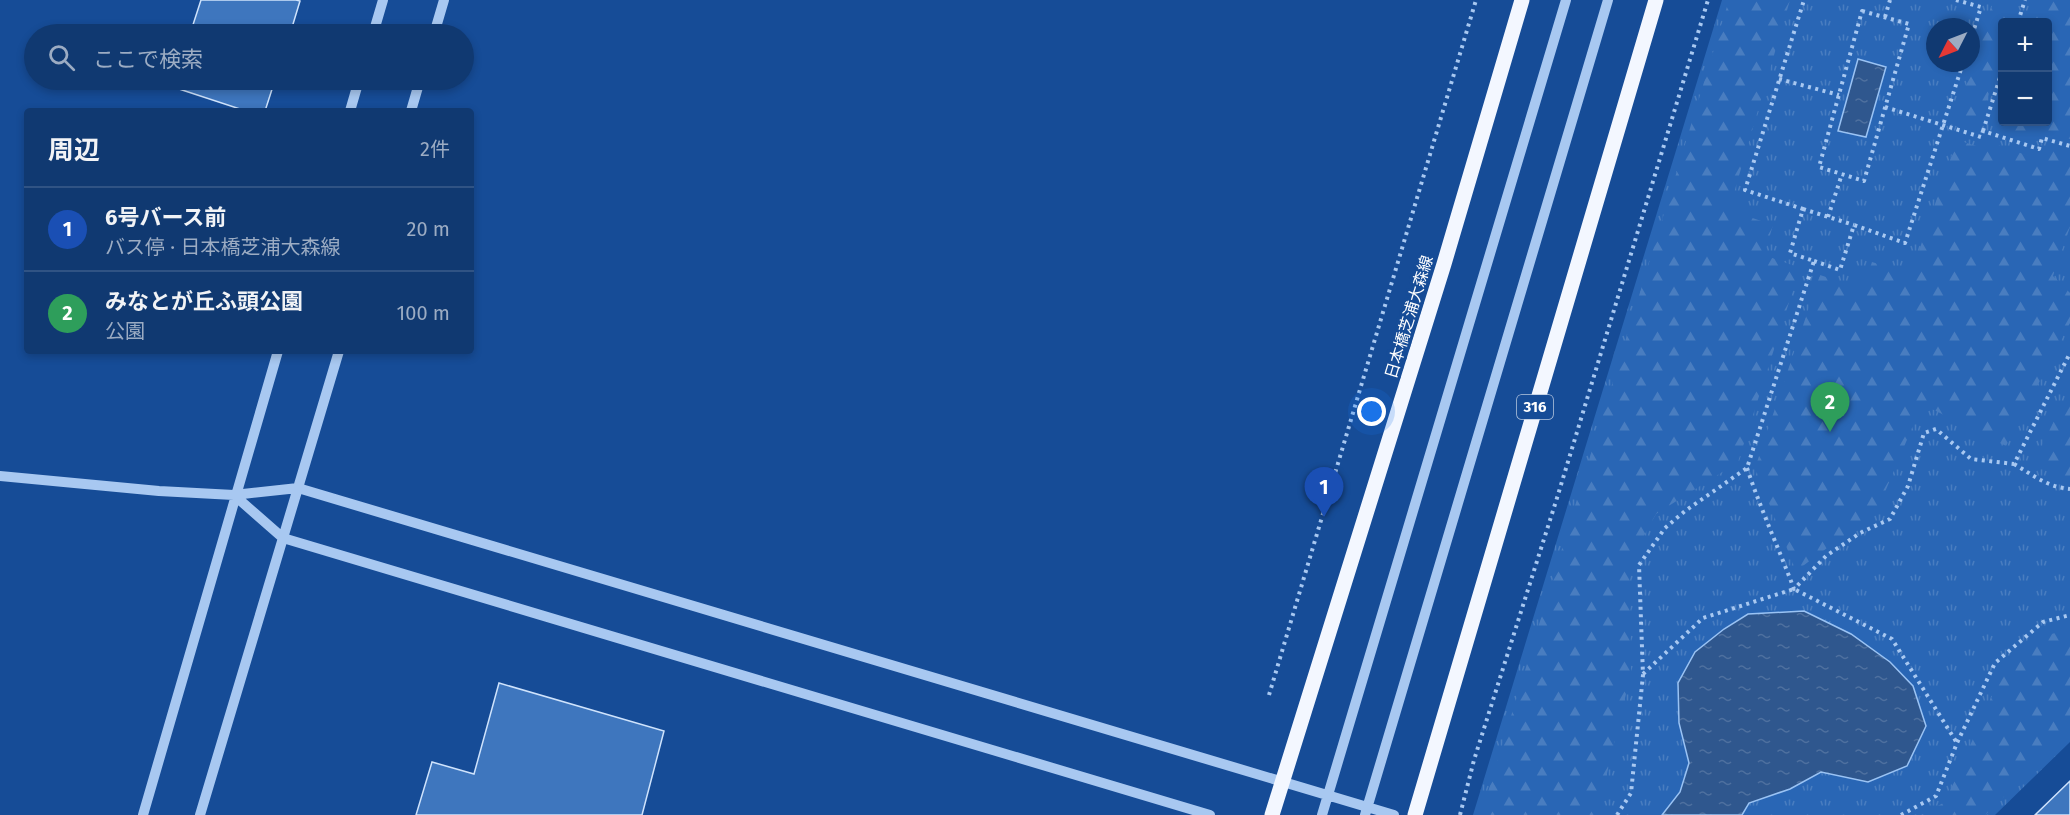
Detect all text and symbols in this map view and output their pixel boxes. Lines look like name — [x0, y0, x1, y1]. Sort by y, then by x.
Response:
north arrow — [1926, 18, 1980, 72]
map controls — [1998, 18, 2052, 126]
button: + — [1998, 18, 2052, 72]
search box — [24, 24, 474, 90]
icon: search — [45, 41, 78, 74]
text: ここで検索 — [93, 46, 203, 73]
button: − — [1998, 72, 2052, 126]
text: 周辺 — [48, 135, 100, 166]
text: 2件 — [420, 137, 450, 161]
text: 6号バース前 — [105, 204, 226, 231]
text: 1 — [63, 217, 72, 241]
text: 20 m — [407, 217, 450, 241]
text: バス停 · 日本橋芝浦大森線 — [105, 235, 340, 259]
street label: 日本橋芝浦大森線 — [1381, 253, 1437, 381]
text: みなとが丘ふ頭公園 — [105, 288, 303, 315]
text: 2 — [62, 301, 73, 325]
text: 100 m — [397, 301, 450, 325]
text: 公園 — [105, 319, 145, 343]
pin: 2 — [1810, 382, 1850, 432]
road number: 316 — [1517, 395, 1553, 419]
your location — [1357, 397, 1386, 426]
pin: 1 — [1304, 468, 1344, 517]

